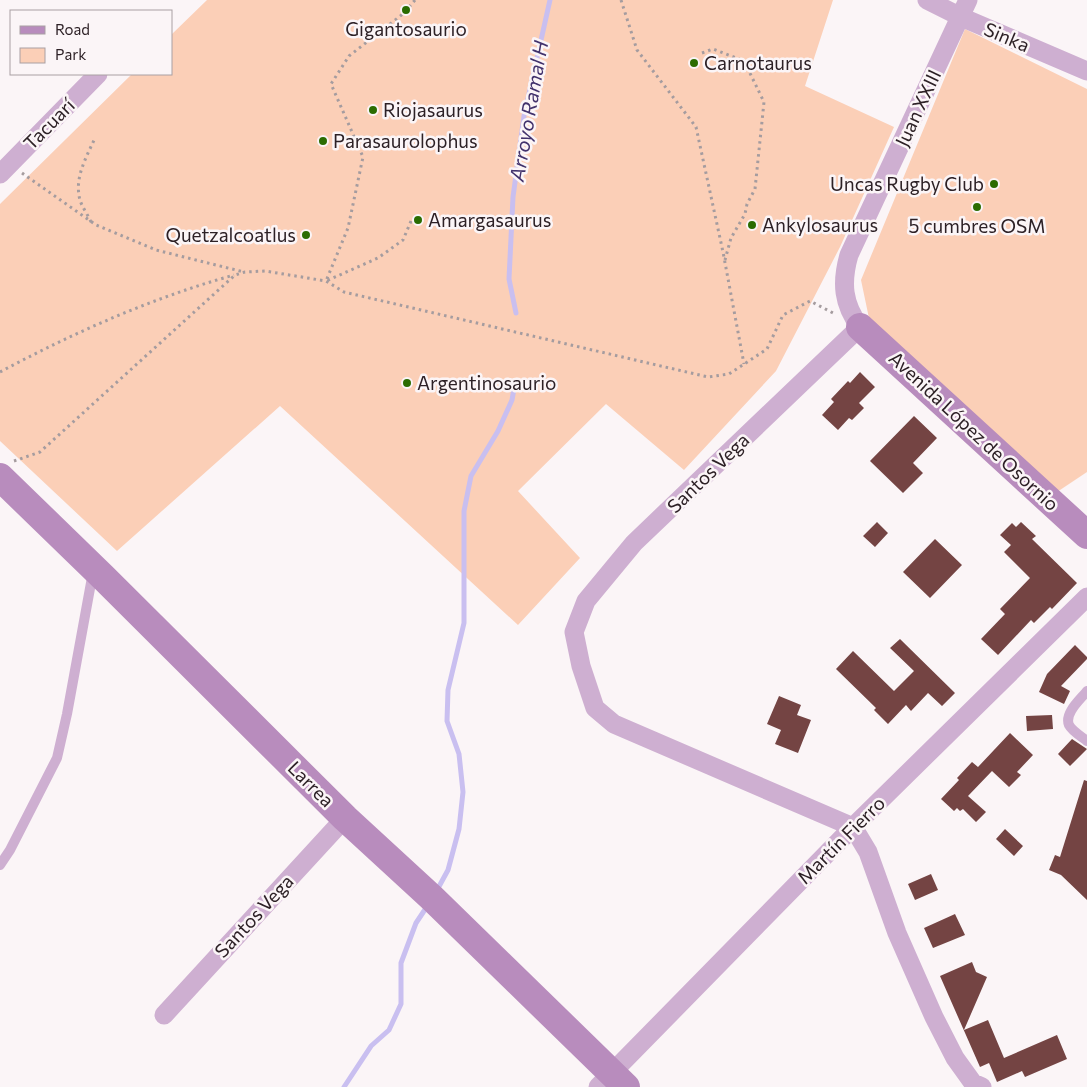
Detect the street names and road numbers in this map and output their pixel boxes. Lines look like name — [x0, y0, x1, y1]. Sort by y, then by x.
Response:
street label: Sinka — [981, 17, 1033, 56]
street label: Juan XXIII — [890, 66, 945, 150]
street label: Tacuarí — [18, 92, 80, 154]
street label: Avenida López de Osornio — [885, 346, 1064, 515]
street label: Santos Vega — [662, 428, 753, 517]
street label: Larrea — [284, 756, 339, 811]
street label: Martín Fierro — [792, 791, 889, 888]
street label: Santos Vega — [209, 869, 298, 962]

